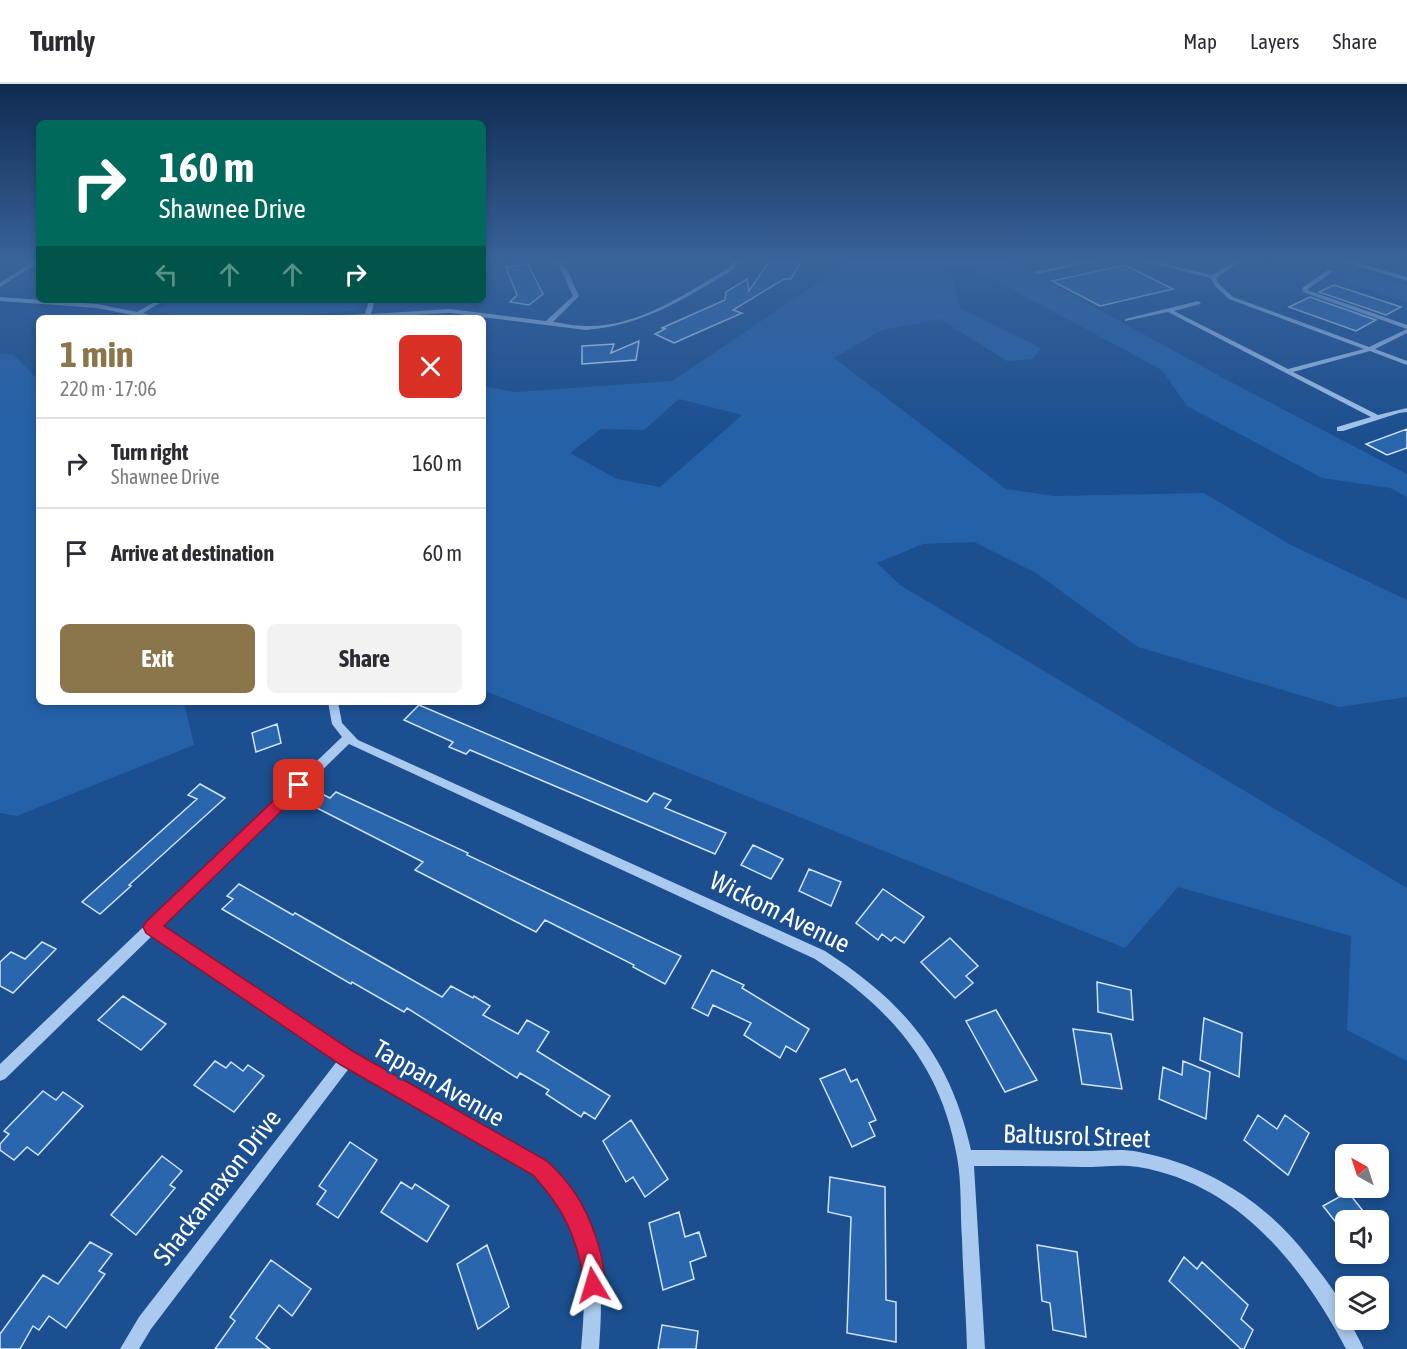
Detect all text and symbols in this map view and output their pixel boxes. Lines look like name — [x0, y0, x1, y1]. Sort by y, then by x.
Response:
text: Turnly — [30, 25, 95, 57]
text: Map — [1183, 29, 1217, 53]
text: Layers — [1250, 29, 1300, 53]
text: Share — [1333, 29, 1377, 53]
text: 160 m — [159, 143, 254, 191]
icon: right — [60, 144, 138, 222]
text: Shawnee Drive — [159, 193, 306, 224]
icon: left — [150, 258, 183, 291]
icon: ahead — [213, 258, 246, 291]
icon: ahead — [276, 258, 309, 291]
icon: right — [339, 258, 372, 291]
text: 1 min — [60, 333, 134, 375]
button: close — [399, 335, 462, 398]
text: 220 m · 17:06 — [60, 377, 157, 400]
text: Turn right — [111, 439, 188, 465]
icon: right — [60, 447, 93, 480]
text: 160 m — [412, 450, 462, 476]
text: Shawnee Drive — [111, 465, 220, 488]
icon: arrive — [60, 537, 93, 570]
text: Arrive at destination — [111, 540, 274, 566]
text: 60 m — [422, 540, 462, 566]
button: Exit — [60, 624, 255, 693]
button: Share — [267, 624, 462, 693]
pin — [273, 759, 324, 810]
icon: arrive — [282, 768, 315, 801]
street label: Wickom Avenue — [705, 865, 855, 959]
street label: Tappan Avenue — [368, 1033, 510, 1133]
street label: Shackamaxon Drive — [147, 1103, 287, 1271]
street label: Baltusrol Street — [1003, 1118, 1151, 1154]
north arrow — [1335, 1144, 1389, 1198]
map controls — [1335, 1144, 1389, 1330]
button: sound — [1335, 1210, 1389, 1264]
position arrow — [561, 1253, 625, 1317]
button: layers — [1335, 1276, 1389, 1330]

